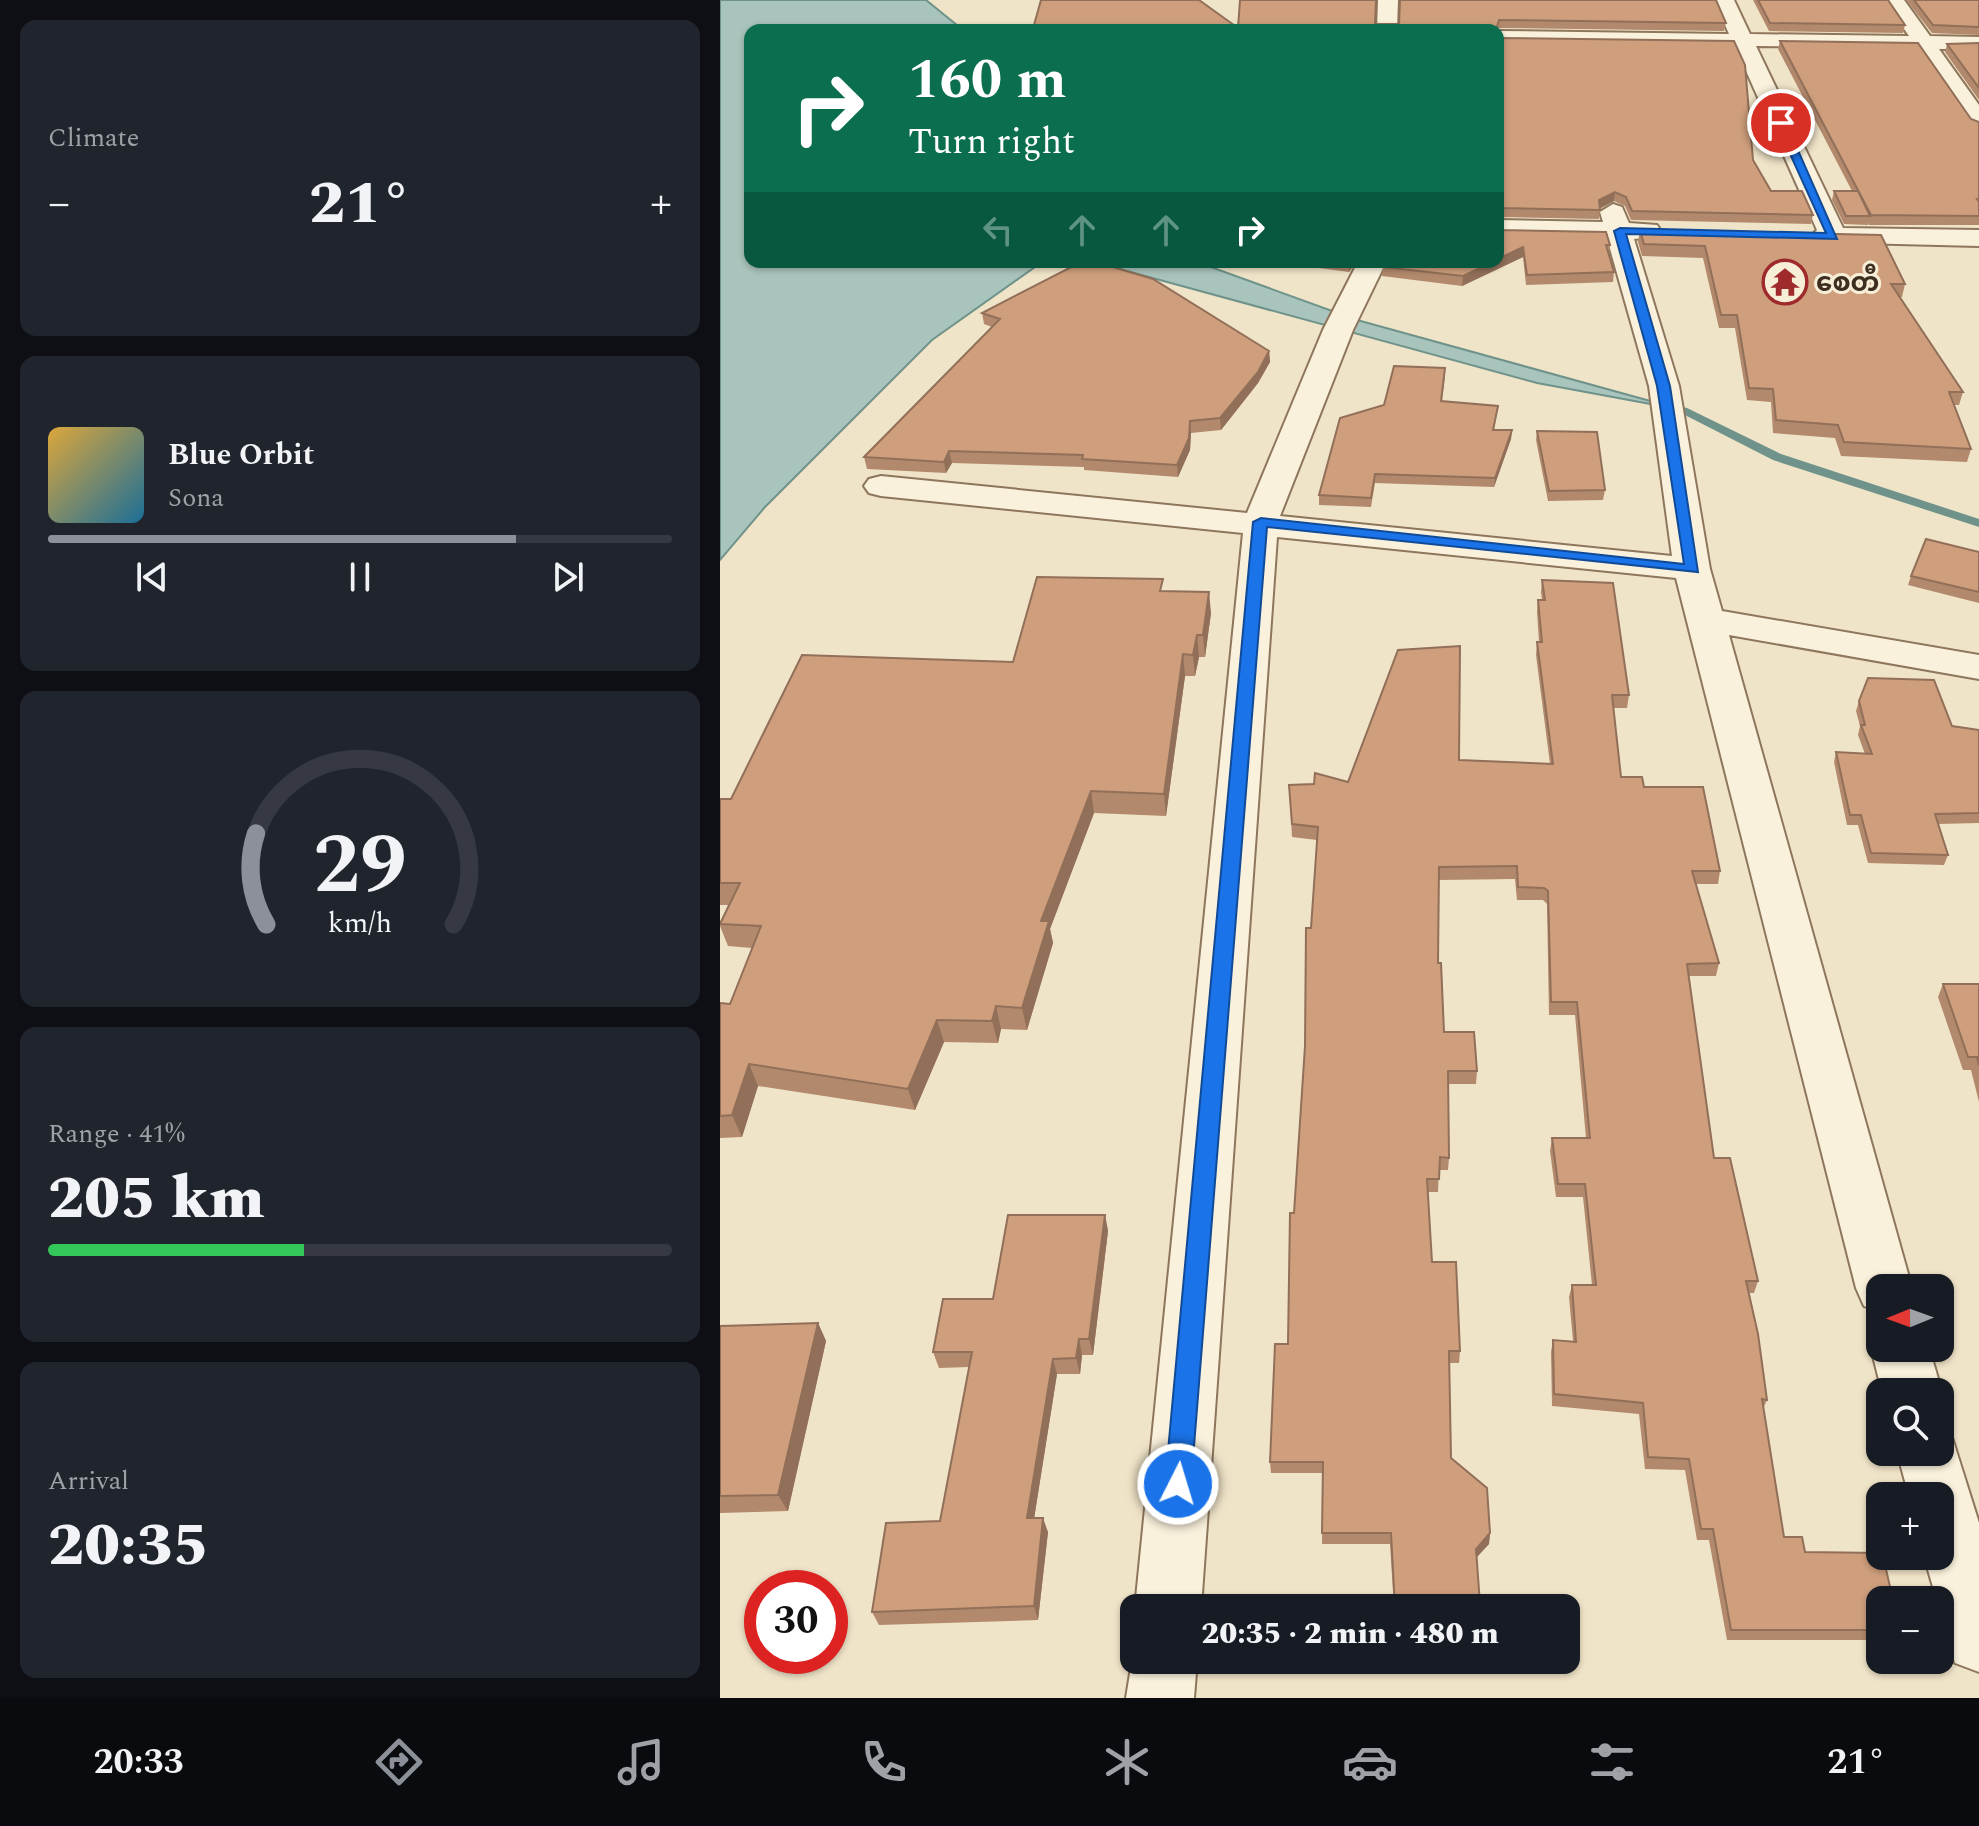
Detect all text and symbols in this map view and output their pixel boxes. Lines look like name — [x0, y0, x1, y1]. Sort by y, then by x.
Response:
text: 160 m — [908, 38, 1067, 123]
icon: right — [776, 56, 880, 160]
pin — [1747, 89, 1815, 157]
icon: arrive — [1759, 101, 1803, 145]
text: Turn right — [908, 115, 1075, 170]
text: Climate — [48, 118, 139, 158]
text: 21° — [309, 158, 411, 250]
text: − — [48, 170, 70, 237]
text: + — [650, 170, 672, 237]
icon: left — [976, 208, 1020, 252]
icon: ahead — [1060, 208, 1104, 252]
icon: ahead — [1144, 208, 1188, 252]
icon: right — [1228, 208, 1272, 252]
temple icon: စေတီ — [1761, 258, 1809, 306]
place label: စေတီ — [1816, 263, 1879, 303]
text: Blue Orbit — [168, 432, 314, 478]
text: Sona — [168, 478, 224, 518]
icon: previous — [130, 555, 174, 599]
icon: pause — [338, 555, 382, 599]
icon: next — [546, 555, 590, 599]
text: 29 — [313, 803, 407, 930]
text: km/h — [328, 902, 392, 945]
text: Range · 41% — [48, 1114, 185, 1154]
text: 205 km — [48, 1153, 265, 1245]
north arrow — [1866, 1274, 1954, 1362]
map controls — [1866, 1274, 1954, 1674]
button: search — [1866, 1378, 1954, 1466]
position arrow — [1136, 1442, 1220, 1526]
text: Arrival — [48, 1461, 129, 1501]
button: + — [1866, 1482, 1954, 1570]
text: 20:35 — [48, 1500, 209, 1592]
speed limit sign: 30 — [744, 1570, 848, 1674]
button: − — [1866, 1586, 1954, 1674]
text: 20:35 · 2 min · 480 m — [1201, 1611, 1499, 1657]
icon: directions — [371, 1734, 427, 1790]
icon: music — [613, 1734, 669, 1790]
icon: phone — [856, 1734, 912, 1790]
icon: climate — [1099, 1734, 1155, 1790]
icon: car — [1342, 1734, 1398, 1790]
icon: filters — [1584, 1734, 1640, 1790]
text: 20:33 — [93, 1735, 184, 1790]
text: 21° — [1827, 1735, 1886, 1790]

